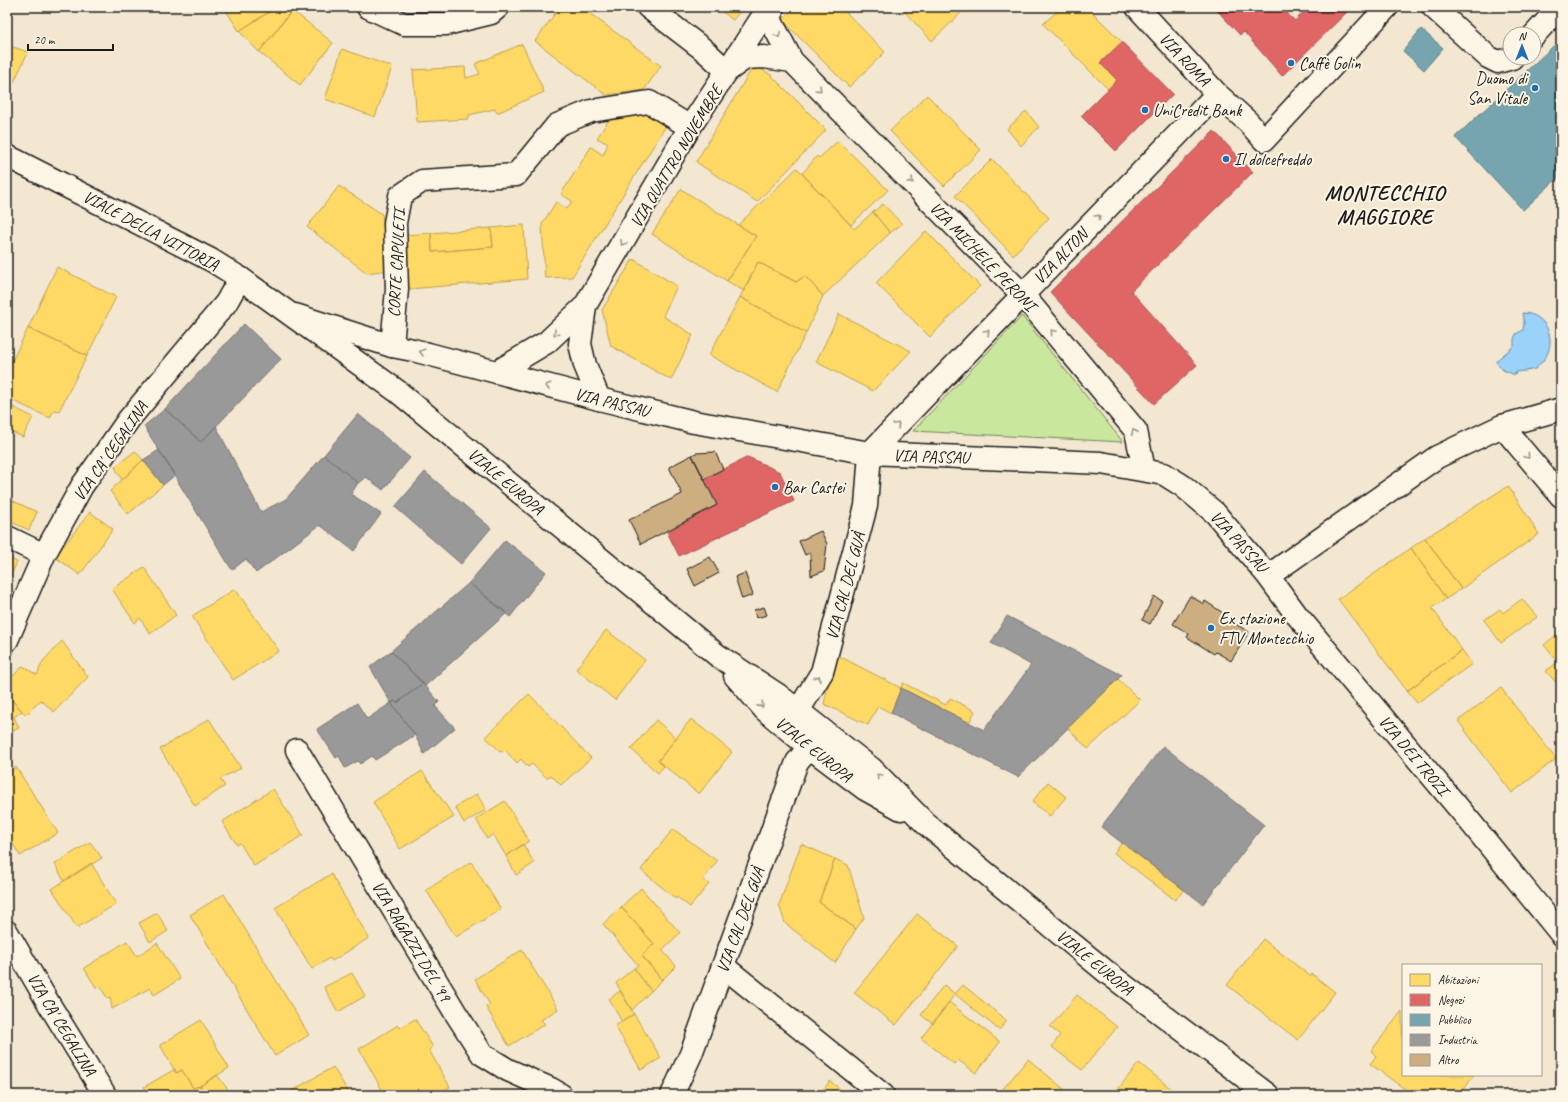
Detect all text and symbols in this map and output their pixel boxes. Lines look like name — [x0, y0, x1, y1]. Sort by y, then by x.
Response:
scale bar — [28, 26, 113, 52]
north arrow — [1502, 26, 1542, 66]
street label: VIA ROMA — [1155, 28, 1216, 92]
text: N — [1519, 29, 1528, 43]
one-way arrow — [773, 31, 780, 38]
text: 20 m — [34, 32, 56, 48]
place label: Caffè Golin — [1299, 53, 1361, 74]
marker: Caffè Golin — [1286, 58, 1296, 68]
place label: Duomo di San Vitale — [1467, 68, 1529, 109]
street label: VIA QUATTRO NOVEMBRE — [626, 79, 729, 231]
marker: Duomo di San Vitale — [1530, 83, 1540, 93]
one-way arrow — [814, 84, 822, 92]
place label: UniCredit Bank — [1153, 100, 1243, 121]
marker: UniCredit Bank — [1140, 105, 1150, 115]
place label: Il dolcefreddo — [1234, 149, 1312, 170]
marker: Il dolcefreddo — [1221, 154, 1231, 164]
one-way arrow — [906, 176, 914, 184]
district label: MONTECCHIO MAGGIORE — [1325, 180, 1448, 230]
street label: VIALE DELLA VITTORIA — [79, 186, 223, 275]
street label: VIA MICHELE PERONI — [925, 197, 1043, 318]
street label: CORTE CAPULETI — [383, 205, 410, 318]
one-way arrow — [1094, 214, 1101, 222]
street label: VIA ALTON — [1029, 222, 1094, 288]
one-way arrow — [621, 239, 628, 246]
one-way arrow — [554, 328, 561, 335]
one-way arrow — [983, 329, 990, 337]
one-way arrow — [1051, 329, 1058, 336]
one-way arrow — [419, 349, 425, 357]
one-way arrow — [545, 382, 551, 390]
street label: VIA PASSAU — [573, 383, 654, 423]
street label: VIA CA' CEGALINA — [68, 396, 153, 505]
one-way arrow — [892, 422, 900, 430]
one-way arrow — [1131, 429, 1139, 436]
street label: VIALE EUROPA — [463, 444, 549, 520]
street label: VIA PASSAU — [893, 445, 972, 468]
one-way arrow — [1523, 451, 1530, 459]
place label: Bar Castei — [783, 477, 846, 498]
marker: Bar Castei — [770, 482, 780, 492]
street label: VIA PASSAU — [1205, 506, 1274, 579]
street label: VIA CAL DEL GUÀ — [820, 528, 870, 642]
place label: Ex stazione FTV Montecchio — [1219, 608, 1314, 649]
marker: Ex stazione FTV Montecchio — [1206, 623, 1216, 633]
one-way arrow — [814, 675, 821, 682]
one-way arrow — [757, 700, 764, 708]
street label: VIA DEI TROZI — [1374, 711, 1455, 802]
street label: VIALE EUROPA — [771, 712, 857, 788]
one-way arrow — [876, 774, 884, 781]
street label: VIA CAL DEL GUÀ — [711, 863, 770, 976]
street label: VIA RAGAZZI DEL '99 — [367, 877, 457, 1006]
street label: VIALE EUROPA — [1052, 925, 1138, 1001]
legend — [1402, 964, 1542, 1076]
street label: VIA CA' CEGALINA — [23, 969, 101, 1081]
text: Abitazioni — [1438, 972, 1480, 988]
text: Negozi — [1438, 992, 1465, 1008]
text: Pubblico — [1438, 1012, 1472, 1028]
text: Industria — [1438, 1032, 1478, 1048]
text: Altro — [1438, 1052, 1459, 1068]

